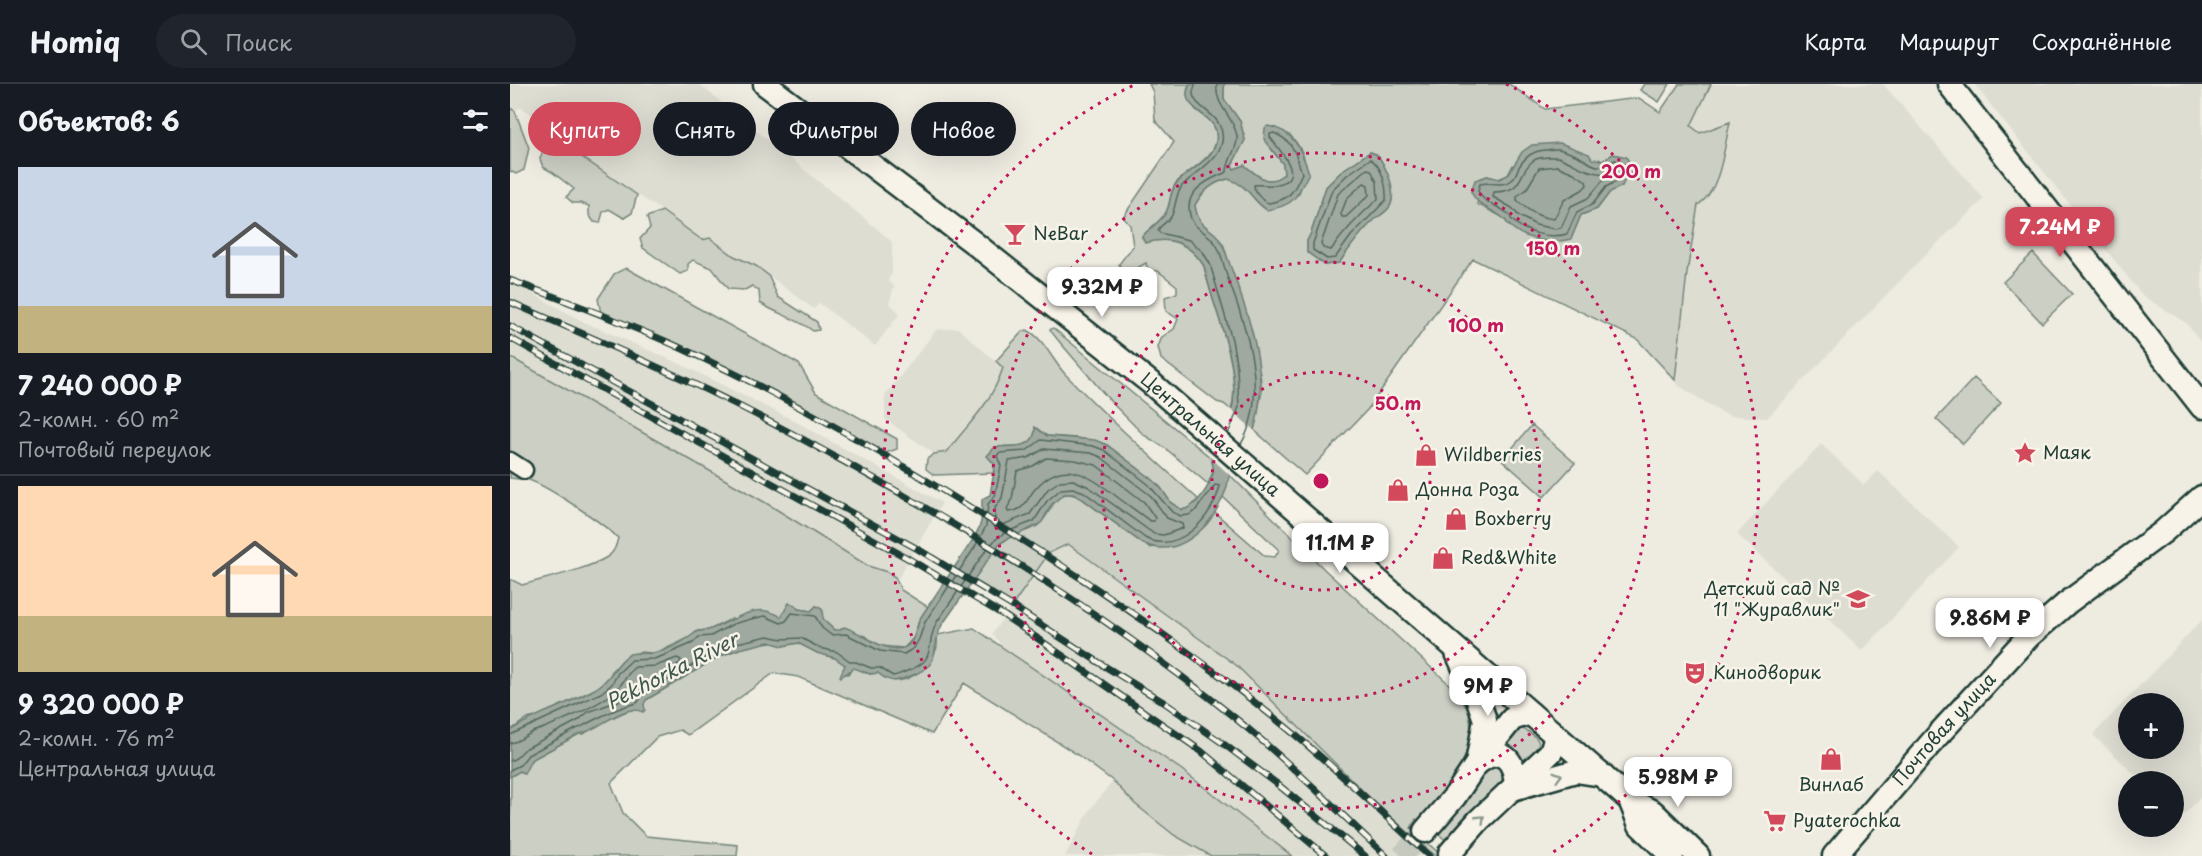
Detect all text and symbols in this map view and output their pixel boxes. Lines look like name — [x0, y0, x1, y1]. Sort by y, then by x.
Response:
search box — [156, 14, 576, 68]
text: Homiq — [30, 20, 120, 63]
icon: search — [177, 25, 210, 58]
text: Поиск — [225, 25, 292, 58]
text: Карта — [1805, 25, 1866, 57]
text: Маршрут — [1899, 25, 1999, 57]
text: Сохранённые — [2032, 25, 2172, 57]
text: Объектов: 6 — [18, 101, 180, 140]
chip: Купить — [528, 102, 641, 156]
chip: Снять — [653, 102, 756, 156]
chip: Фильтры — [768, 102, 899, 156]
chip: Новое — [911, 102, 1016, 156]
icon: filters — [459, 104, 492, 137]
text: 200 m — [1601, 157, 1661, 184]
icon: home — [201, 206, 309, 314]
pin: 7.24M ₽ — [2005, 207, 2115, 258]
text: 7.24M ₽ — [2019, 211, 2101, 241]
place label: NeBar — [1033, 219, 1089, 246]
bar icon: NeBar — [1002, 221, 1028, 247]
text: 150 m — [1526, 234, 1580, 261]
pin: 9.32M ₽ — [1047, 267, 1157, 318]
text: 9.32M ₽ — [1061, 271, 1143, 301]
text: 100 m — [1448, 311, 1504, 338]
text: 7 240 000 ₽ — [18, 365, 182, 404]
street label: Центральная улица — [1136, 365, 1288, 503]
text: 50 m — [1375, 389, 1421, 416]
text: 2-комн. · 60 m² — [18, 404, 179, 434]
text: Почтовый переулок — [18, 434, 211, 464]
place label: Маяк — [2043, 438, 2091, 465]
place label: Wildberries — [1444, 440, 1542, 467]
place icon: Маяк — [2012, 440, 2038, 466]
shop icon: Wildberries — [1413, 442, 1439, 468]
centre of rings — [1311, 471, 1331, 491]
place label: Донна Роза — [1415, 475, 1520, 502]
shop icon: Донна Роза — [1385, 477, 1411, 503]
place label: Boxberry — [1474, 504, 1552, 531]
shop icon: Boxberry — [1443, 506, 1469, 532]
pin: 11.1M ₽ — [1285, 523, 1395, 574]
icon: home — [201, 525, 309, 633]
text: 11.1M ₽ — [1306, 527, 1374, 557]
place label: Red&White — [1461, 543, 1557, 570]
shop icon: Red&White — [1430, 545, 1456, 571]
place label: Детский сад № 11 "Журавлик" — [1704, 574, 1840, 622]
school or university icon: Детский сад № 11 "Журавлик" — [1845, 586, 1871, 612]
pin: 9.86M ₽ — [1935, 598, 2045, 649]
text: 9.86M ₽ — [1949, 602, 2031, 632]
water label: Pekhorka River — [600, 623, 745, 716]
place label: Кинодворик — [1713, 658, 1821, 685]
theatre icon: Кинодворик — [1682, 660, 1708, 686]
street label: Почтовая улица — [1885, 665, 2002, 791]
pin: 9M ₽ — [1452, 666, 1524, 717]
text: 9M ₽ — [1463, 670, 1513, 700]
text: 9 320 000 ₽ — [18, 684, 184, 723]
map controls — [2118, 693, 2184, 837]
button: + — [2118, 693, 2184, 759]
text: 2-комн. · 76 m² — [18, 723, 175, 753]
shop icon: Винлаб — [1818, 746, 1844, 772]
text: Центральная улица — [18, 753, 215, 783]
pin: 5.98M ₽ — [1623, 757, 1733, 808]
text: 5.98M ₽ — [1638, 761, 1718, 791]
place label: Винлаб — [1798, 770, 1864, 797]
one-way arrow — [1552, 771, 1563, 783]
button: − — [2118, 771, 2184, 837]
place label: Pyaterochka — [1793, 806, 1901, 833]
supermarket icon: Pyaterochka — [1762, 808, 1788, 834]
one-way arrow — [1474, 815, 1485, 826]

